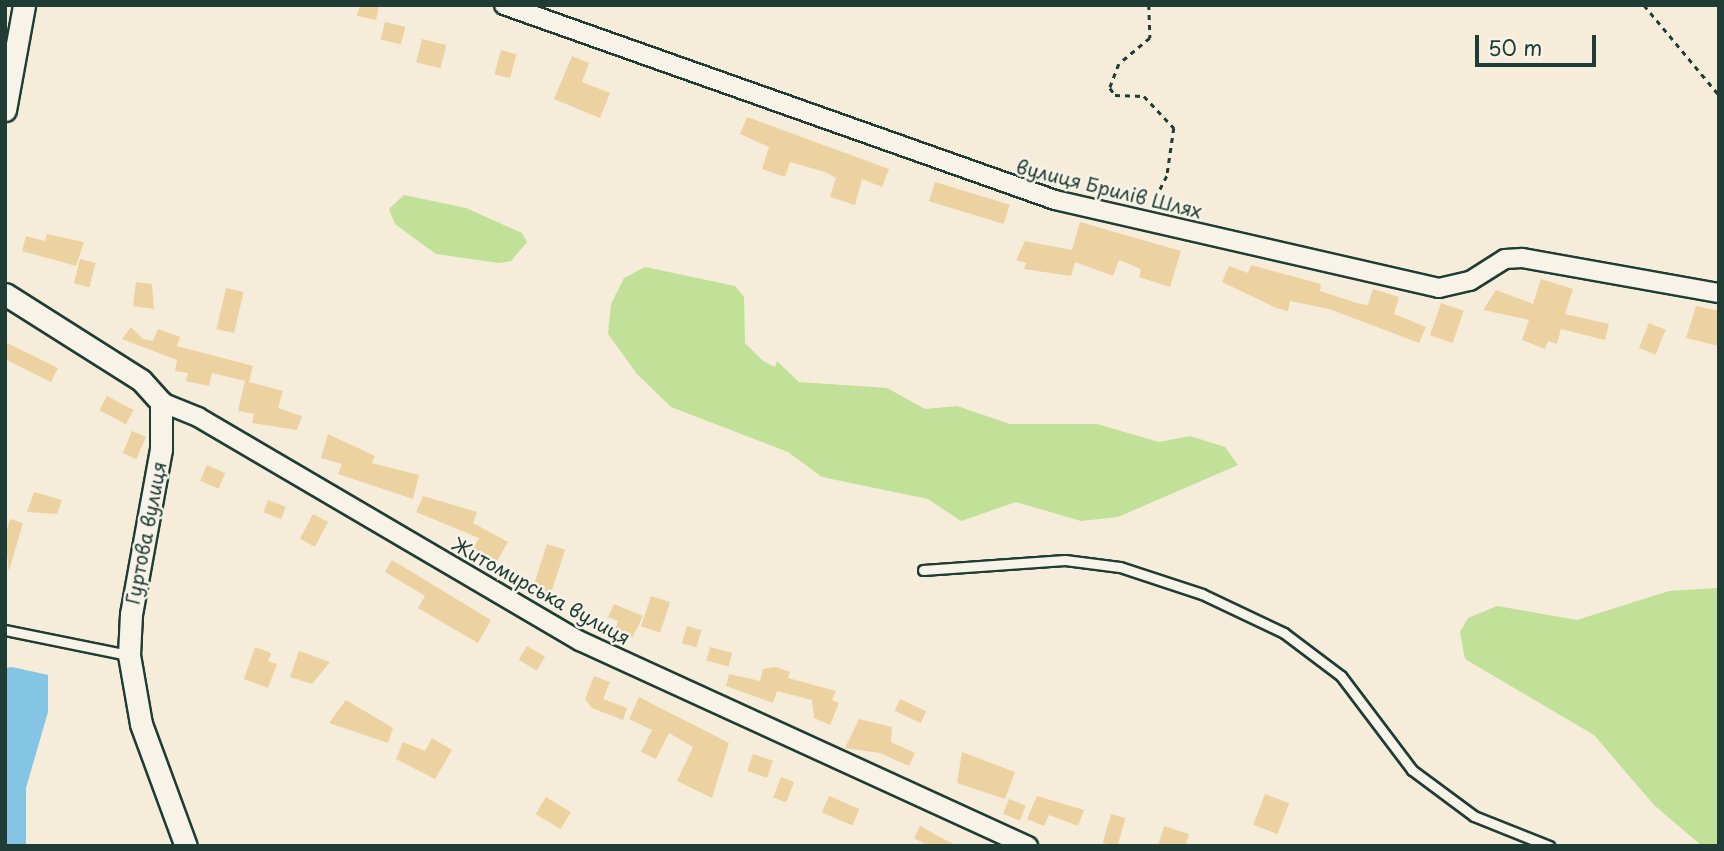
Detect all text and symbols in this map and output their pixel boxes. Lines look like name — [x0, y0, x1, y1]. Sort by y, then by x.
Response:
scale bar — [1479, 21, 1600, 65]
text: 50 m — [1488, 31, 1542, 63]
street label: вулиця Брилів Шлях — [1014, 155, 1204, 223]
street label: Гуртова вулиця — [121, 459, 171, 607]
street label: Житомирська вулиця — [447, 532, 635, 650]

